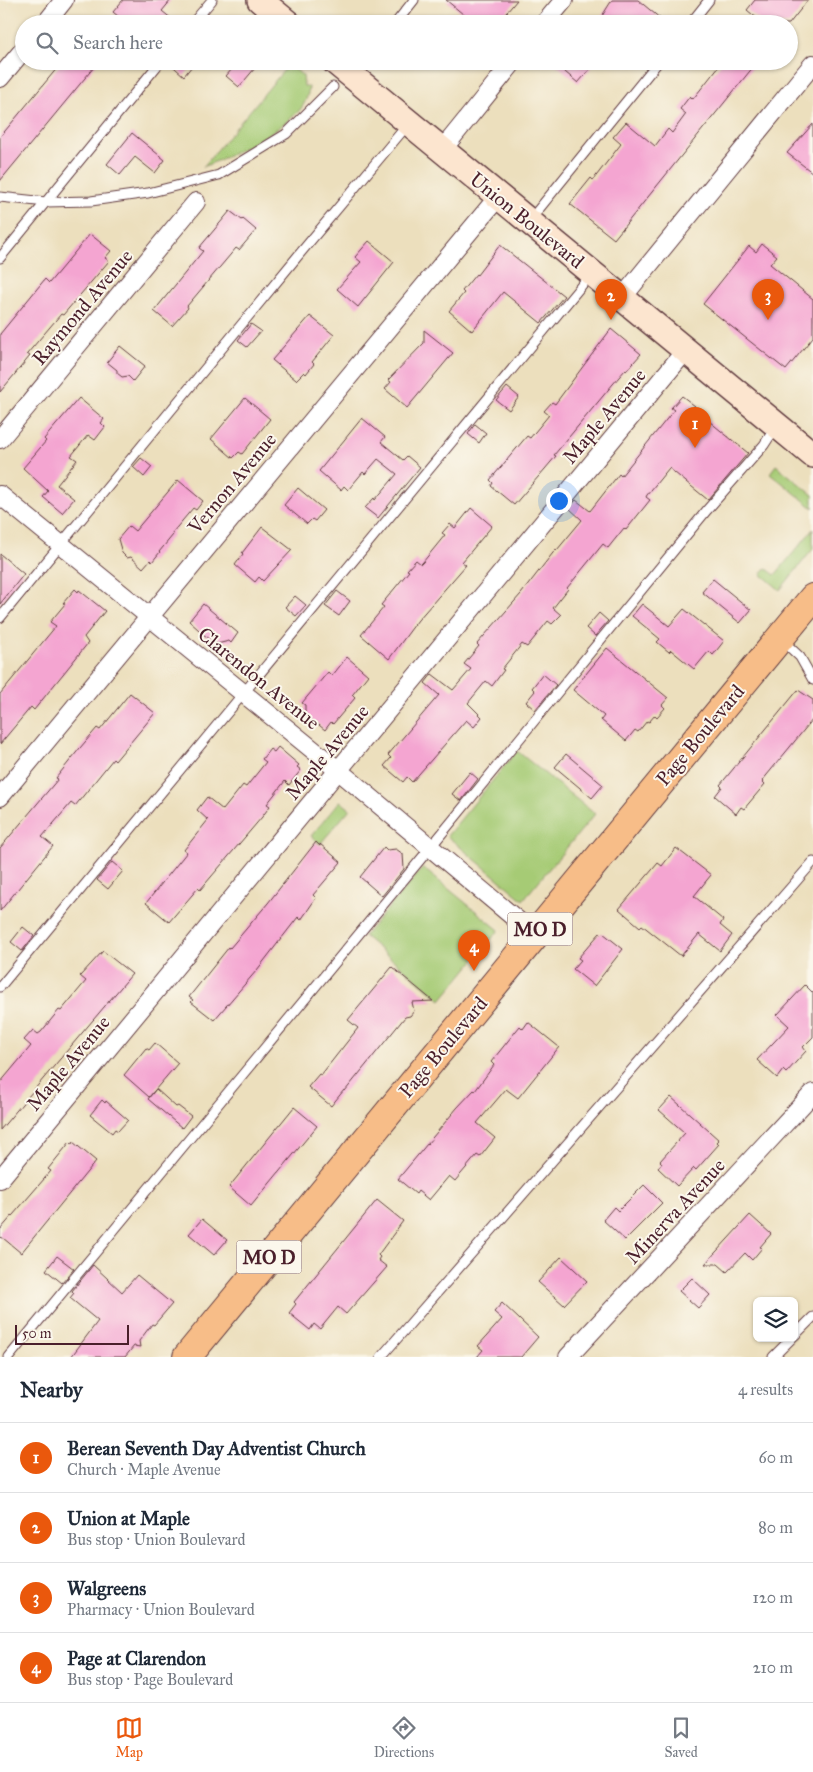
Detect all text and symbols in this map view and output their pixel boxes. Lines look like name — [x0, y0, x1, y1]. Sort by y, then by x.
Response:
search box — [15, 15, 798, 70]
icon: search — [33, 29, 61, 57]
text: Search here — [73, 31, 163, 54]
street label: Union Boulevard — [465, 167, 589, 273]
street label: Raymond Avenue — [27, 244, 137, 370]
pin: 2 — [595, 279, 627, 320]
pin: 3 — [752, 279, 784, 320]
street label: Maple Avenue — [557, 363, 651, 469]
pin: 1 — [679, 407, 711, 448]
street label: Vernon Avenue — [182, 428, 281, 539]
your location — [546, 488, 572, 514]
street label: Clarendon Avenue — [193, 622, 325, 734]
street label: Page Boulevard — [651, 680, 750, 791]
street label: Maple Avenue — [280, 699, 374, 805]
road number: MO D — [508, 912, 572, 946]
pin: 4 — [458, 930, 490, 971]
street label: Page Boulevard — [394, 992, 493, 1103]
street label: Maple Avenue — [21, 1010, 115, 1116]
street label: Minerva Avenue — [620, 1153, 730, 1269]
road number: MO D — [236, 1240, 302, 1274]
map controls — [753, 1297, 798, 1342]
button: layers — [753, 1297, 798, 1342]
scale bar — [15, 1322, 129, 1345]
text: 50 m — [22, 1325, 51, 1342]
text: Nearby — [20, 1377, 83, 1403]
text: 4 results — [738, 1380, 793, 1399]
text: Berean Seventh Day Adventist Church — [67, 1437, 366, 1460]
text: 1 — [33, 1448, 39, 1467]
text: 60 m — [759, 1448, 793, 1467]
text: Church · Maple Avenue — [67, 1460, 221, 1479]
text: Union at Maple — [67, 1507, 190, 1530]
text: 2 — [32, 1518, 40, 1537]
text: 80 m — [758, 1518, 793, 1537]
text: Bus stop · Union Boulevard — [67, 1530, 246, 1549]
text: Walgreens — [67, 1577, 146, 1600]
text: 3 — [33, 1588, 39, 1607]
text: 120 m — [753, 1588, 793, 1607]
text: Pharmacy · Union Boulevard — [67, 1600, 255, 1619]
text: Page at Clarendon — [67, 1647, 206, 1670]
text: 4 — [32, 1658, 40, 1677]
text: 210 m — [753, 1658, 793, 1677]
text: Bus stop · Page Boulevard — [67, 1670, 233, 1689]
tab: Map — [115, 1714, 143, 1761]
tab: Directions — [374, 1714, 434, 1761]
tab: Saved — [665, 1714, 698, 1761]

